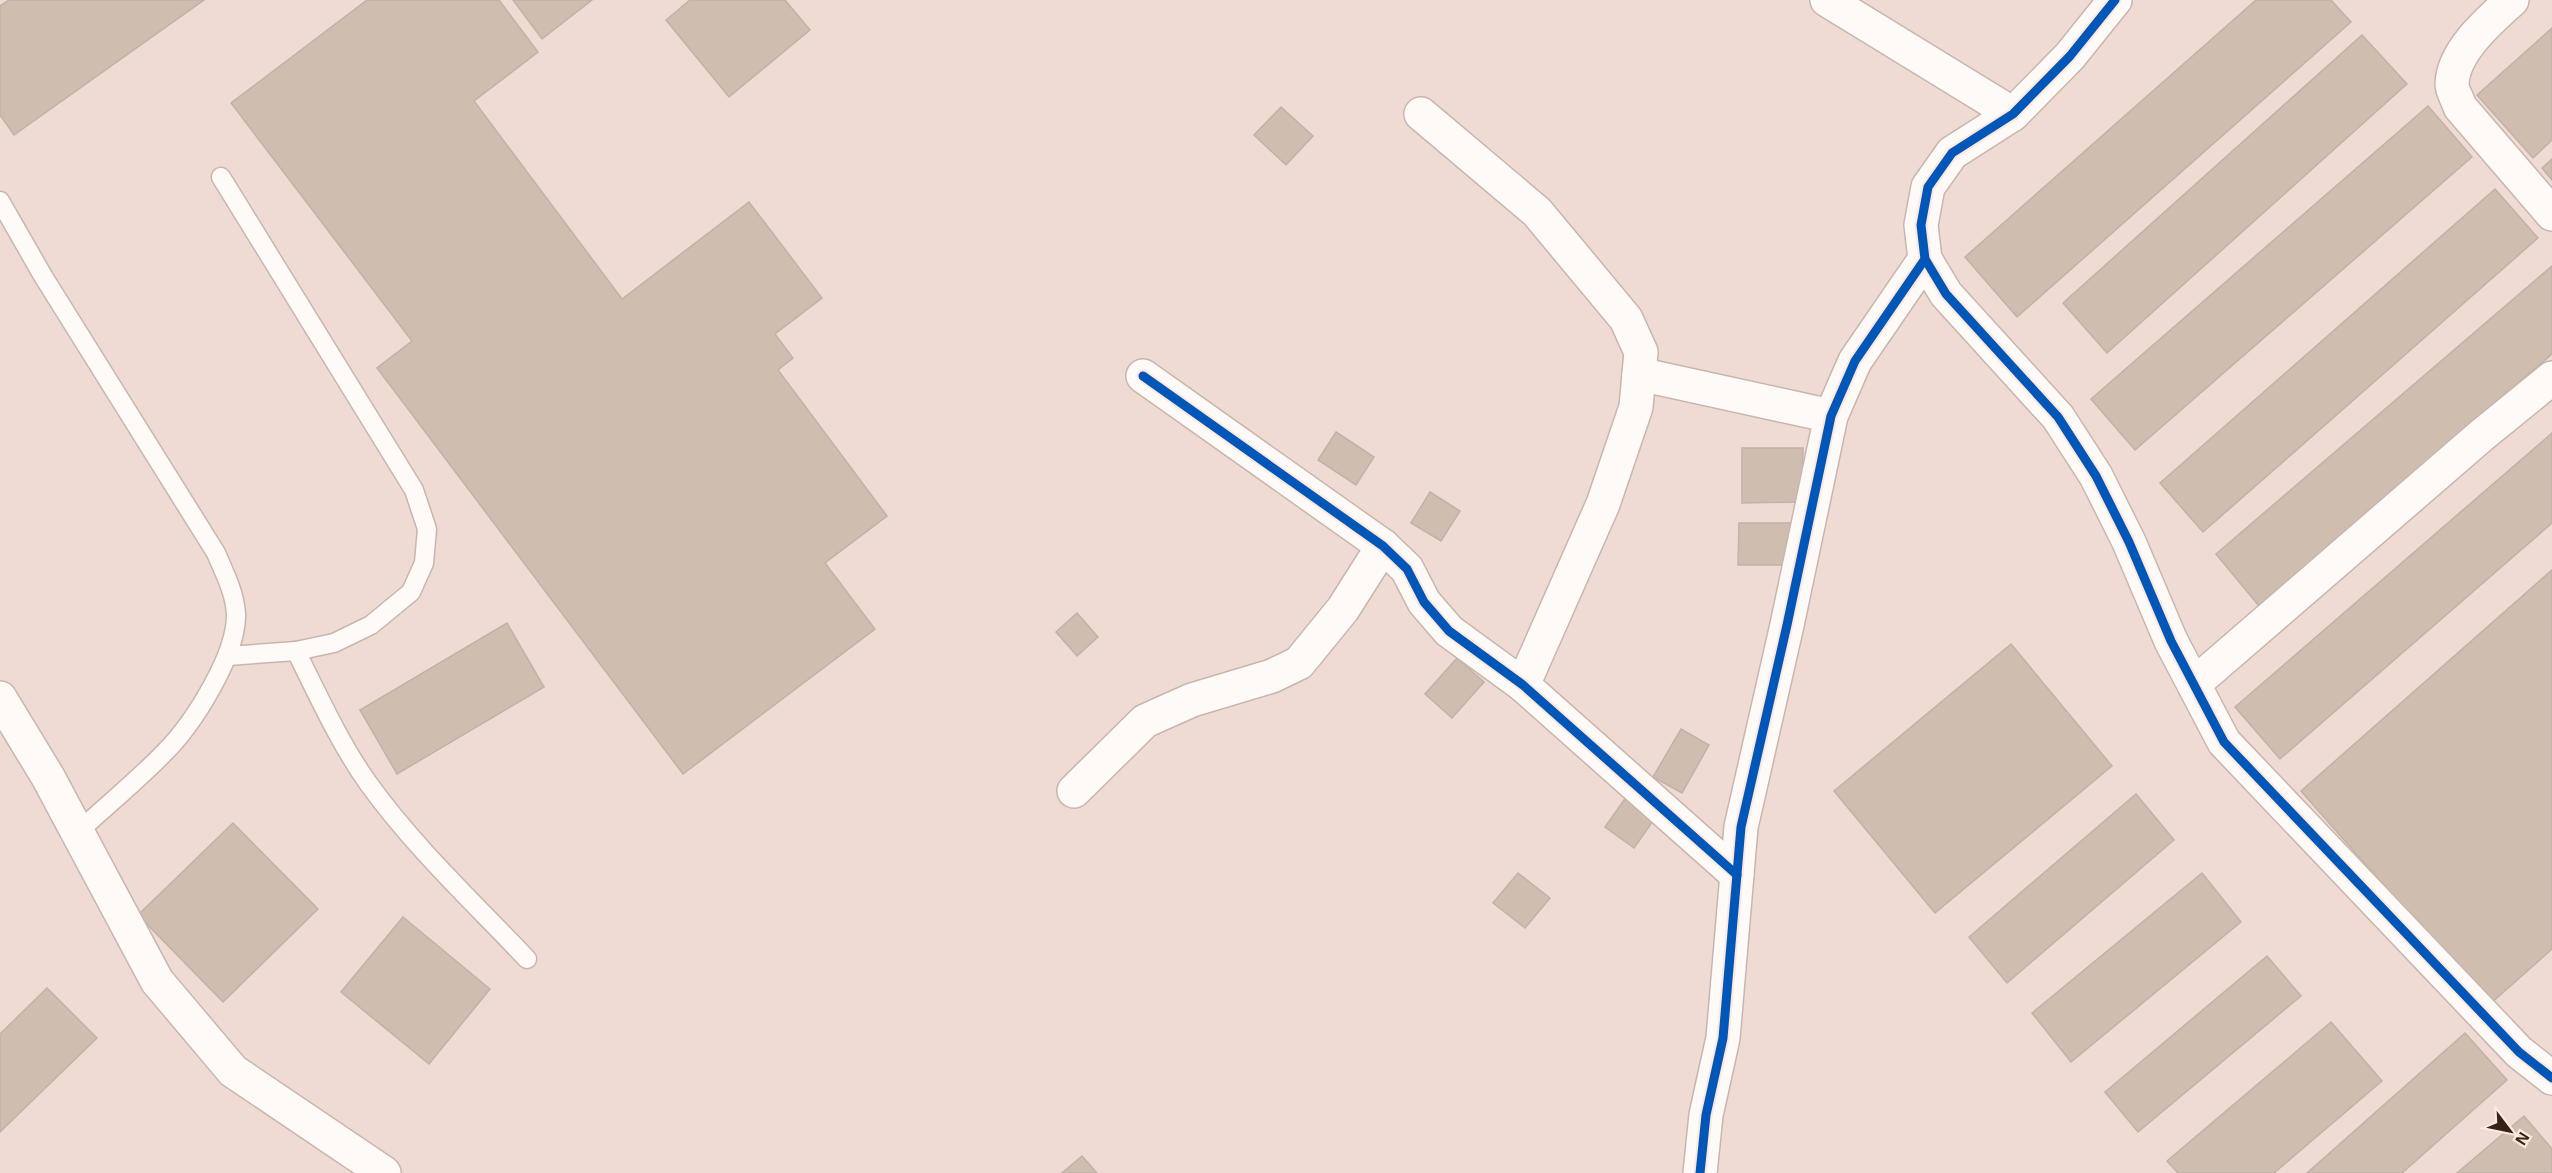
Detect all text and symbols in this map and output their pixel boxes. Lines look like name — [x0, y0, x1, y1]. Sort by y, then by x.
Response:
north arrow — [2480, 1101, 2540, 1161]
text: N — [2512, 1129, 2533, 1148]

